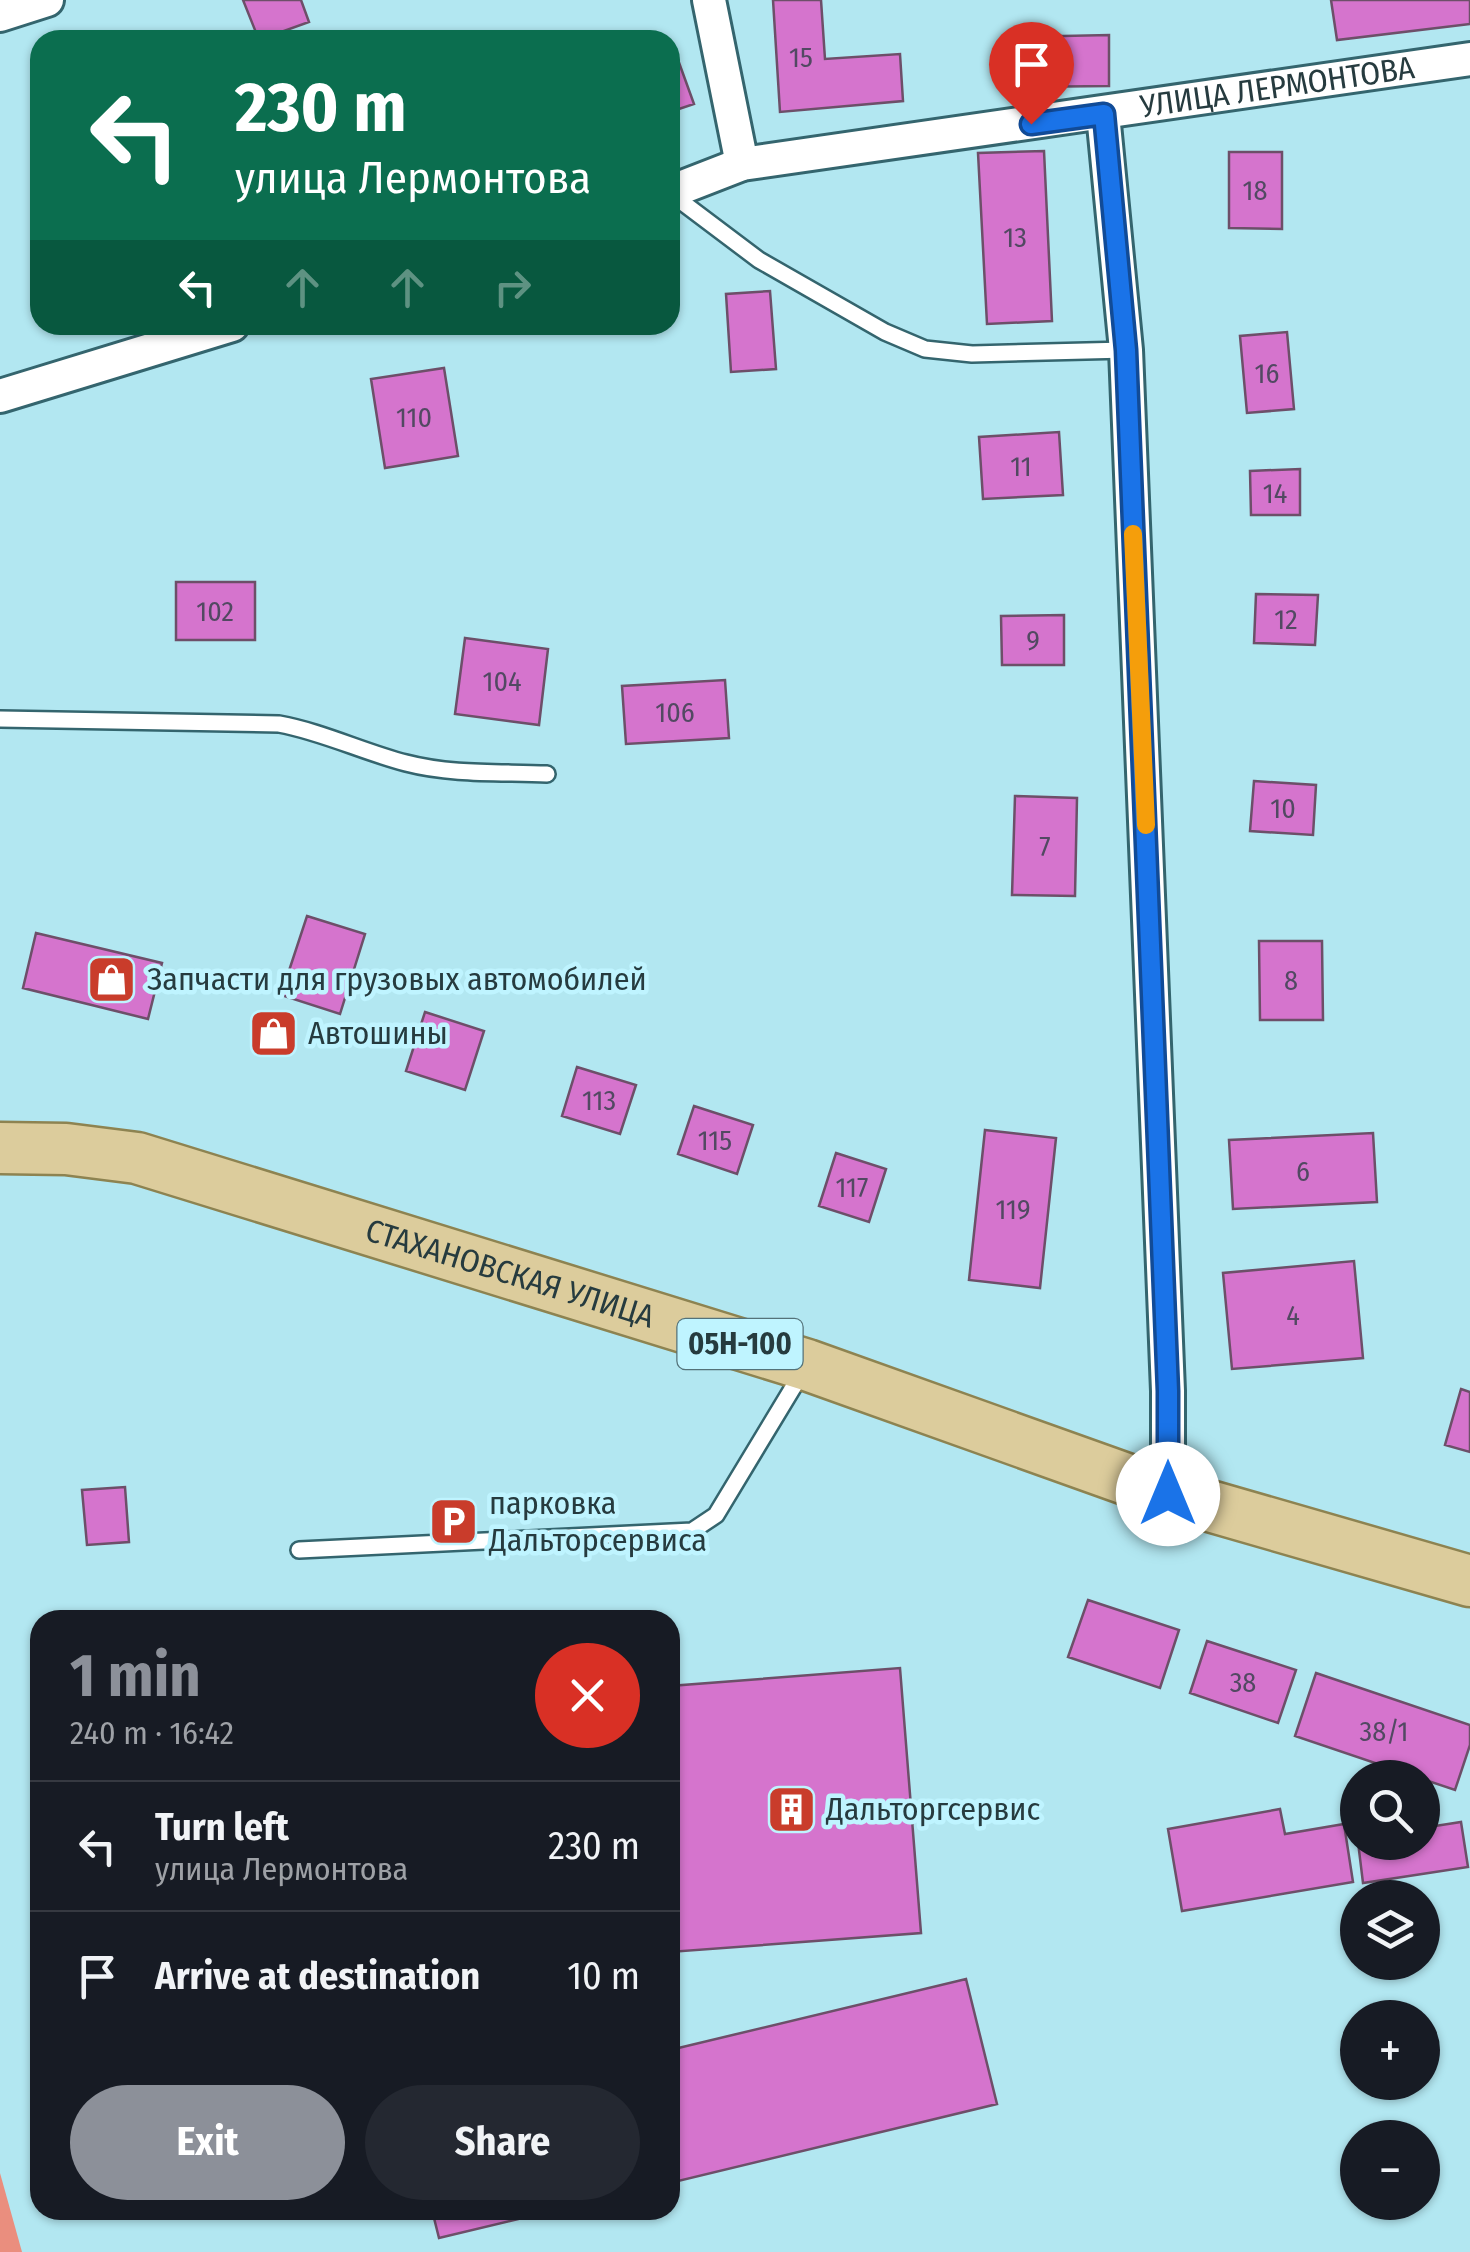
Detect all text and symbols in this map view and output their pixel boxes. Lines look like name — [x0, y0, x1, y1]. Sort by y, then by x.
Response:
pin — [989, 22, 1074, 125]
icon: arrive — [1004, 37, 1059, 92]
house number: 15 — [789, 41, 813, 74]
street label: УЛИЦА ЛЕРМОНТОВА — [1137, 48, 1417, 125]
text: 230 m — [235, 66, 407, 150]
icon: left — [70, 70, 200, 200]
text: улица Лермонтова — [235, 151, 591, 205]
house number: 18 — [1243, 174, 1267, 207]
house number: 13 — [1003, 221, 1027, 254]
icon: left — [170, 260, 225, 315]
icon: ahead — [275, 260, 330, 315]
icon: ahead — [380, 260, 435, 315]
icon: right — [485, 260, 540, 315]
house number: 16 — [1255, 357, 1279, 390]
house number: 110 — [396, 401, 432, 434]
house number: 11 — [1010, 450, 1032, 483]
house number: 14 — [1263, 477, 1287, 510]
house number: 102 — [196, 595, 234, 628]
house number: 12 — [1274, 603, 1298, 636]
house number: 9 — [1026, 624, 1040, 657]
house number: 104 — [482, 665, 522, 698]
house number: 106 — [655, 696, 695, 729]
house number: 10 — [1270, 792, 1296, 825]
house number: 7 — [1039, 830, 1051, 863]
shop icon: Запчасти для грузовых автомобилей — [86, 953, 138, 1005]
place label: Запчасти для грузовых автомобилей — [147, 960, 647, 998]
house number: 8 — [1284, 964, 1298, 997]
shop icon: Автошины — [247, 1007, 299, 1059]
place label: Автошины — [308, 1014, 448, 1052]
house number: 113 — [582, 1084, 616, 1117]
house number: 115 — [698, 1124, 732, 1157]
house number: 6 — [1296, 1155, 1310, 1188]
house number: 117 — [836, 1171, 868, 1204]
house number: 119 — [995, 1193, 1031, 1226]
street label: СТАХАНОВСКАЯ УЛИЦА — [361, 1211, 659, 1336]
house number: 4 — [1286, 1299, 1300, 1332]
road number: 05Н-100 — [678, 1319, 802, 1369]
position arrow — [1116, 1442, 1220, 1546]
place label: парковка Дальторсервиса — [488, 1484, 707, 1559]
parking icon: парковка Дальторсервиса — [428, 1495, 480, 1547]
text: 1 min — [70, 1640, 201, 1712]
button: close — [535, 1643, 640, 1748]
house number: 38 — [1230, 1666, 1256, 1699]
text: 240 m · 16:42 — [70, 1714, 234, 1752]
house number: 38/1 — [1360, 1715, 1408, 1748]
map controls — [1340, 1760, 1440, 2220]
button: search — [1340, 1760, 1440, 1860]
building icon: Дальторгсервис — [765, 1783, 817, 1835]
place label: Дальторгсервис — [825, 1790, 1040, 1828]
text: Turn left — [155, 1804, 289, 1850]
icon: left — [70, 1819, 125, 1874]
text: 230 m — [548, 1823, 640, 1869]
text: улица Лермонтова — [155, 1850, 408, 1888]
button: layers — [1340, 1880, 1440, 1980]
icon: arrive — [70, 1949, 125, 2004]
text: Arrive at destination — [155, 1953, 480, 1999]
text: 10 m — [567, 1953, 640, 1999]
button: + — [1340, 2000, 1440, 2100]
button: Exit — [70, 2085, 345, 2200]
button: Share — [365, 2085, 640, 2200]
button: − — [1340, 2120, 1440, 2220]

